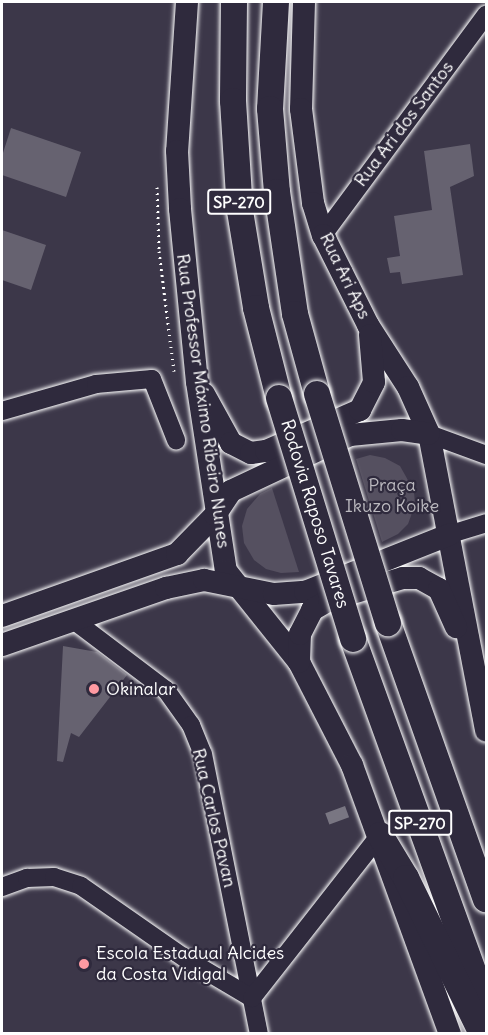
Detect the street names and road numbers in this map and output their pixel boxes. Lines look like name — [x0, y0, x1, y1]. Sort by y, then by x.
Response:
street label: Rua Ari dos Santos — [350, 57, 458, 191]
road number: SP-270 — [206, 189, 272, 215]
street label: Rua Ari Aps — [315, 229, 375, 323]
street label: Rua Professor Máximo Ribeiro Nunes — [172, 252, 234, 550]
street label: Rodovia Raposo Tavares — [276, 417, 354, 611]
street label: Rua Carlos Pavan — [187, 746, 241, 890]
road number: SP-270 — [387, 810, 453, 836]

